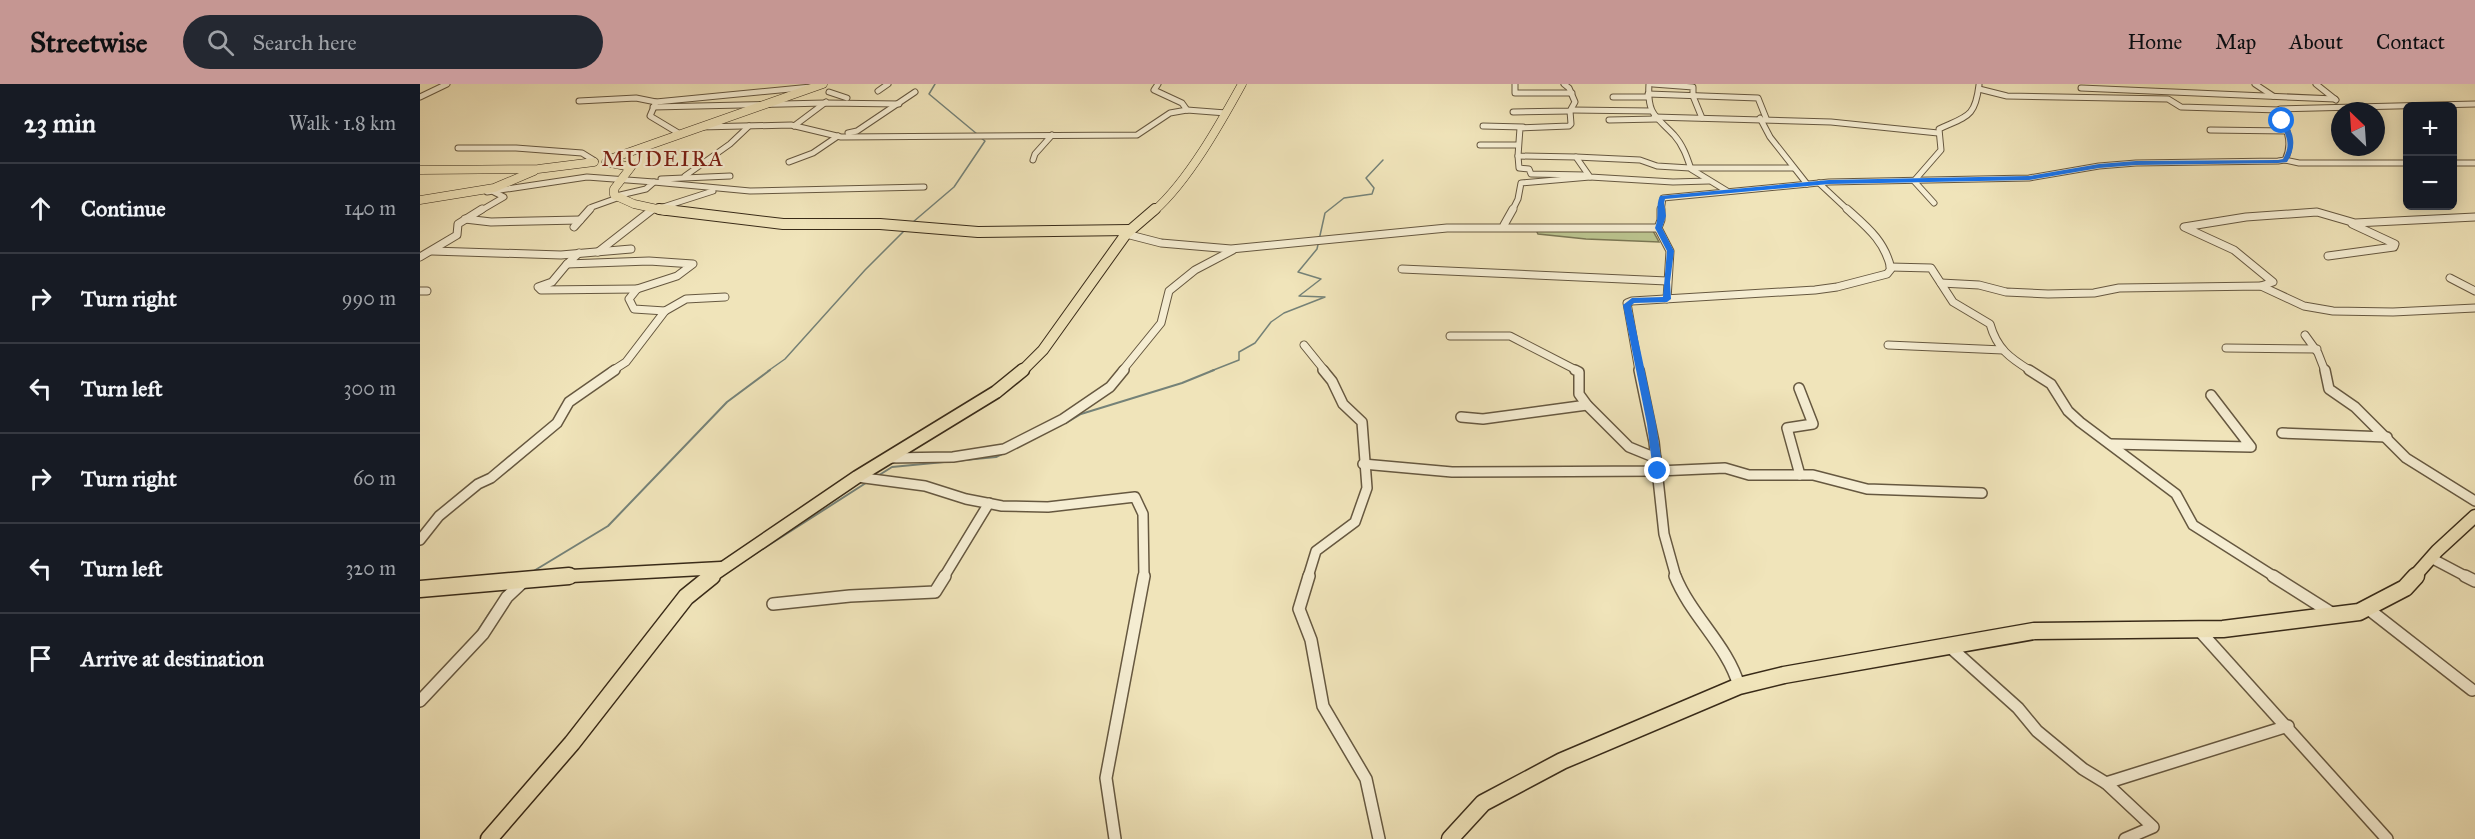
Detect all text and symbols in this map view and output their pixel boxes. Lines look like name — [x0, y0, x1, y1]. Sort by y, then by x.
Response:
search box — [183, 15, 603, 69]
text: Streetwise — [30, 25, 147, 60]
icon: search — [204, 26, 237, 59]
text: Search here — [252, 29, 357, 56]
text: Home — [2127, 29, 2182, 55]
text: Map — [2215, 29, 2256, 55]
text: About — [2289, 29, 2343, 55]
text: Contact — [2376, 29, 2445, 55]
north arrow — [2331, 102, 2385, 156]
map controls — [2403, 102, 2457, 210]
button: + — [2403, 102, 2457, 156]
text: 23 min — [24, 107, 96, 139]
route start — [2268, 107, 2294, 133]
text: Walk · 1.8 km — [289, 111, 396, 135]
district label: MUDEIRA — [601, 145, 725, 172]
button: − — [2403, 156, 2457, 210]
icon: ahead — [24, 192, 57, 225]
text: Continue — [81, 195, 166, 222]
text: 140 m — [344, 196, 396, 220]
icon: right — [24, 282, 57, 315]
text: Turn right — [81, 285, 177, 312]
text: 990 m — [342, 286, 396, 310]
icon: left — [24, 372, 57, 405]
text: Turn left — [81, 375, 163, 402]
text: 300 m — [344, 376, 396, 400]
route end — [1644, 457, 1670, 483]
icon: right — [24, 462, 57, 495]
text: Turn right — [81, 465, 177, 492]
text: 60 m — [353, 466, 396, 490]
icon: left — [24, 552, 57, 585]
text: Turn left — [81, 555, 163, 582]
text: 320 m — [345, 556, 396, 580]
icon: arrive — [24, 642, 57, 675]
text: Arrive at destination — [81, 645, 264, 672]

